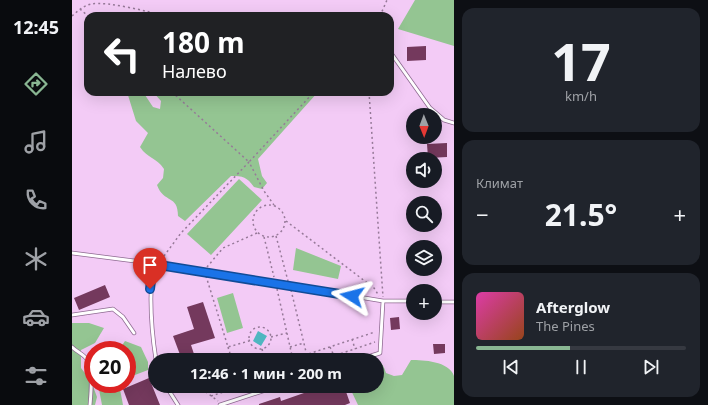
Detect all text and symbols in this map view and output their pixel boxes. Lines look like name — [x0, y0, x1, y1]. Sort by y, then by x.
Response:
text: 12:45 — [13, 15, 59, 39]
text: 180 m — [162, 23, 245, 61]
text: 17 — [551, 25, 611, 96]
icon: left — [96, 28, 148, 80]
text: Налево — [162, 59, 227, 83]
icon: directions — [22, 70, 50, 98]
text: km/h — [565, 87, 597, 105]
north arrow — [406, 108, 442, 144]
map controls — [406, 108, 442, 320]
icon: music — [22, 128, 50, 156]
button: sound — [406, 152, 442, 188]
text: Климат — [476, 174, 523, 192]
icon: phone — [22, 186, 50, 214]
text: 21.5° — [545, 194, 617, 235]
button: search — [406, 196, 442, 232]
text: − — [476, 199, 489, 229]
text: + — [673, 199, 686, 229]
button: layers — [406, 240, 442, 276]
icon: climate — [22, 245, 50, 273]
pin — [133, 248, 167, 289]
icon: arrive — [139, 254, 161, 276]
position arrow — [331, 275, 373, 317]
button: + — [406, 284, 442, 320]
text: Afterglow — [536, 297, 610, 317]
icon: car — [22, 303, 50, 331]
text: The Pines — [536, 317, 595, 335]
speed limit sign: 20 — [84, 341, 136, 393]
icon: previous — [500, 356, 522, 378]
icon: pause — [570, 356, 592, 378]
icon: next — [640, 356, 662, 378]
icon: filters — [22, 362, 50, 390]
text: 12:46 · 1 мин · 200 m — [190, 363, 342, 383]

